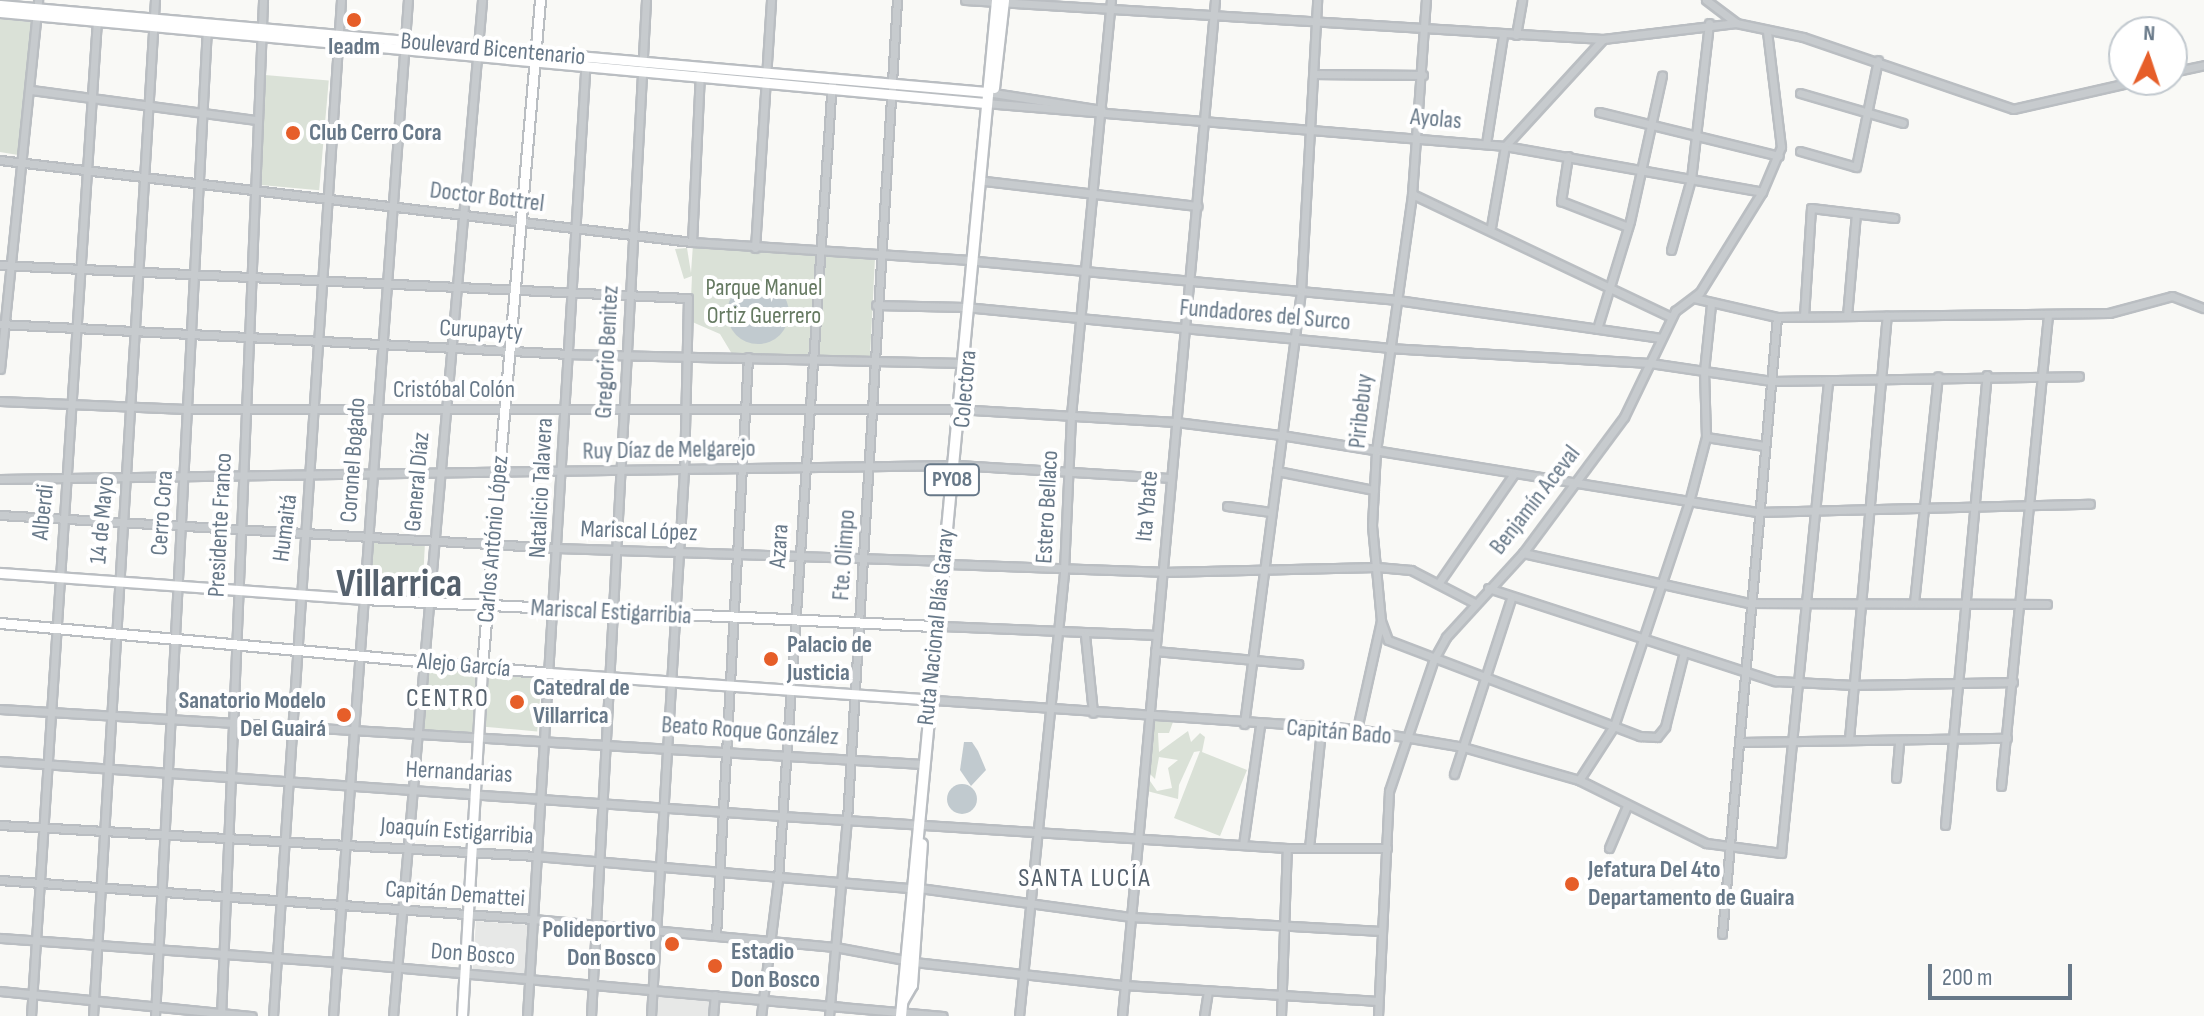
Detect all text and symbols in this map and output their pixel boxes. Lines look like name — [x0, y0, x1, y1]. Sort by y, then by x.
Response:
marker: Ieadm — [345, 11, 363, 29]
north arrow — [2108, 16, 2188, 96]
text: N — [2143, 20, 2156, 47]
street label: Boulevard Bicentenario — [399, 27, 587, 71]
place label: Ieadm — [328, 33, 380, 61]
street label: Ayolas — [1409, 102, 1463, 136]
place label: Club Cerro Cora — [309, 119, 442, 147]
marker: Club Cerro Cora — [284, 124, 302, 142]
street label: Doctor Bottrel — [428, 176, 546, 218]
park label: Parque Manuel Ortiz Guerrero — [706, 274, 822, 330]
street label: Gregorio Benitez — [589, 285, 625, 419]
street label: Fundadores del Surco — [1178, 293, 1352, 337]
street label: Curupayty — [439, 313, 523, 347]
street label: Colectora — [947, 349, 983, 429]
street label: Piribebuy — [1343, 372, 1379, 450]
street label: Cristóbal Colón — [393, 376, 515, 404]
street label: Coronel Bogado — [334, 397, 372, 523]
street label: Natalicio Talavera — [523, 417, 559, 559]
street label: General Díaz — [398, 431, 436, 533]
street label: Ruy Díaz de Melgarejo — [582, 434, 756, 466]
street label: Benjamín Aceval — [1484, 440, 1586, 560]
street label: Estero Bellaco — [1030, 450, 1064, 564]
street label: Presidente Franco — [202, 452, 238, 598]
street label: Carlos António López — [471, 454, 515, 624]
road number: PY08 — [922, 462, 982, 498]
street label: Cerro Cora — [145, 469, 179, 557]
street label: Ita Ybate — [1130, 469, 1164, 543]
street label: 14 de Mayo — [84, 475, 120, 565]
street label: Alberdi — [26, 483, 60, 541]
street label: Humaitá — [267, 493, 303, 563]
street label: Fte. Olimpo — [826, 509, 862, 601]
street label: Mariscal López — [580, 515, 698, 547]
street label: Azara — [763, 523, 795, 569]
street label: Ruta Nacional Blás Garay — [911, 527, 961, 727]
district label: Villarrica — [336, 560, 462, 608]
street label: Mariscal Estigarribia — [530, 593, 692, 631]
place label: Palacio de Justicia — [787, 631, 872, 687]
street label: Alejo García — [416, 647, 512, 683]
marker: Palacio de Justicia — [762, 650, 780, 668]
place label: Catedral de Villarrica — [533, 674, 630, 730]
district label: CENTRO — [406, 683, 490, 715]
place label: Sanatorio Modelo Del Guairá — [178, 687, 326, 743]
marker: Catedral de Villarrica — [508, 693, 526, 711]
marker: Sanatorio Modelo Del Guairá — [333, 704, 355, 726]
street label: Beato Roque González — [660, 710, 840, 752]
street label: Capitán Bado — [1285, 713, 1393, 751]
street label: Hernandarias — [405, 755, 513, 789]
street label: Joaquín Estigarribia — [380, 811, 534, 851]
place label: Jefatura Del 4to Departamento de Guaira — [1588, 856, 1795, 912]
district label: SANTA LUCÍA — [1018, 863, 1152, 895]
street label: Capitán Demattei — [384, 875, 526, 913]
marker: Jefatura Del 4to Departamento de Guaira — [1563, 875, 1581, 893]
place label: Polideportivo Don Bosco — [542, 916, 656, 972]
marker: Polideportivo Don Bosco — [663, 935, 681, 953]
street label: Don Bosco — [430, 937, 516, 971]
place label: Estadio Don Bosco — [731, 938, 820, 994]
scale bar — [1932, 948, 2076, 998]
marker: Estadio Don Bosco — [706, 957, 724, 975]
text: 200 m — [1942, 963, 1993, 992]

